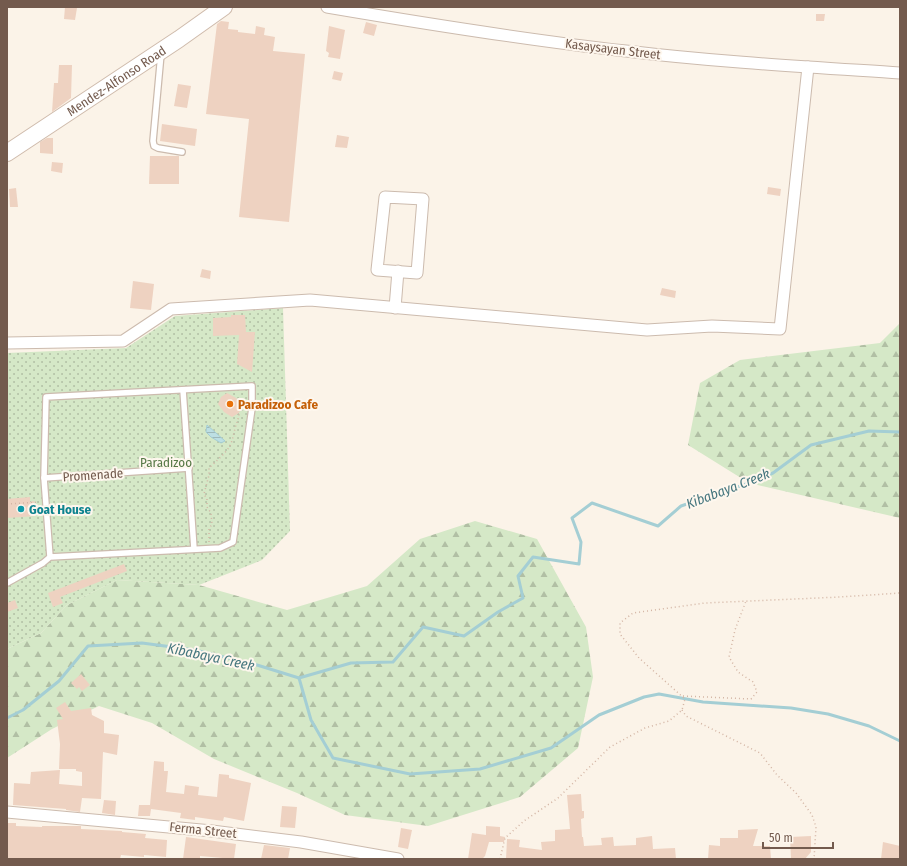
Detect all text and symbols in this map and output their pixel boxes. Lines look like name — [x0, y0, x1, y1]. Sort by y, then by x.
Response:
street label: Kasaysayan Street — [564, 36, 662, 62]
street label: Mendez-Alfonso Road — [64, 42, 168, 119]
place label: Paradizoo Cafe — [238, 397, 318, 412]
marker: Paradizoo Cafe — [225, 399, 235, 409]
park label: Paradizoo — [140, 455, 192, 470]
street label: Promenade — [62, 465, 124, 485]
water label: Kibabaya Creek — [684, 465, 772, 513]
place label: Goat House — [29, 502, 91, 517]
marker: Goat House — [16, 504, 26, 514]
water label: Kibabaya Creek — [166, 640, 256, 675]
street label: Ferma Street — [169, 819, 238, 841]
scale bar — [763, 824, 833, 850]
text: 50 m — [769, 831, 793, 845]

